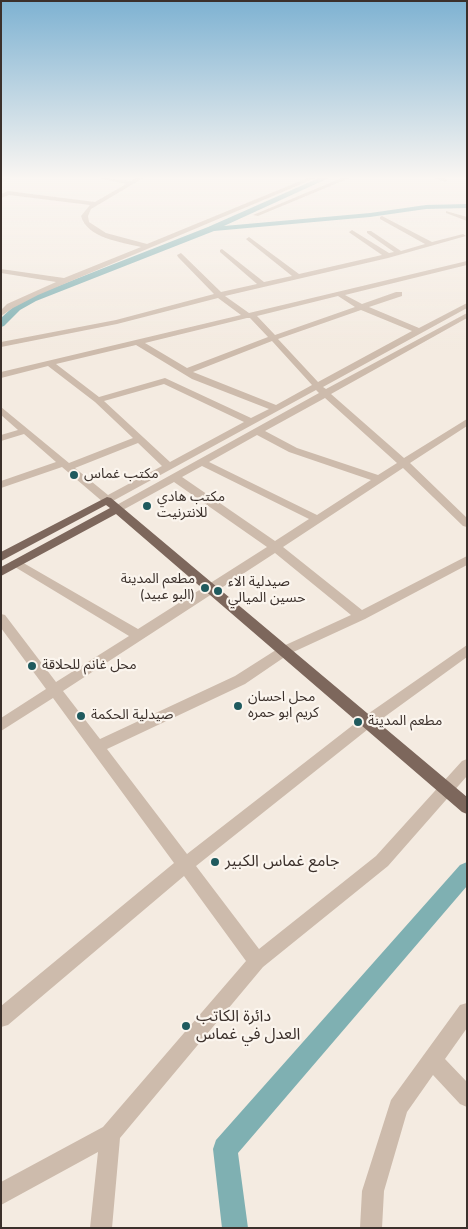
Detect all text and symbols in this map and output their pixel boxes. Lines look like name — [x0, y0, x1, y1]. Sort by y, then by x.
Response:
place label: مكتب غماس — [84, 467, 159, 483]
marker: مكتب غماس — [68, 469, 80, 481]
place label: مكتب هادي للانترنيت — [157, 490, 225, 522]
marker: مكتب هادي للانترنيت — [141, 500, 153, 512]
place label: مطعم المدينة (البو عبيد) — [121, 572, 195, 604]
place label: صيدلية الاء حسين الميالي — [228, 575, 305, 608]
marker: مطعم المدينة (البو عبيد) — [199, 582, 211, 594]
marker: صيدلية الاء حسين الميالي — [212, 585, 224, 597]
place label: محل غانم للحلاقة — [42, 658, 137, 674]
marker: محل غانم للحلاقة — [26, 660, 38, 672]
place label: محل احسان كريم ابو حمره — [248, 690, 319, 722]
marker: محل احسان كريم ابو حمره — [232, 700, 244, 712]
place label: صيدلية الحكمة — [91, 708, 173, 724]
marker: صيدلية الحكمة — [75, 710, 87, 722]
place label: مطعم المدينة — [368, 714, 442, 730]
marker: مطعم المدينة — [352, 716, 364, 728]
place label: جامع غماس الكبير — [225, 852, 339, 872]
marker: جامع غماس الكبير — [209, 856, 221, 868]
place label: دائرة الكاتب العدل في غماس — [196, 1007, 300, 1045]
marker: دائرة الكاتب العدل في غماس — [180, 1020, 192, 1032]

